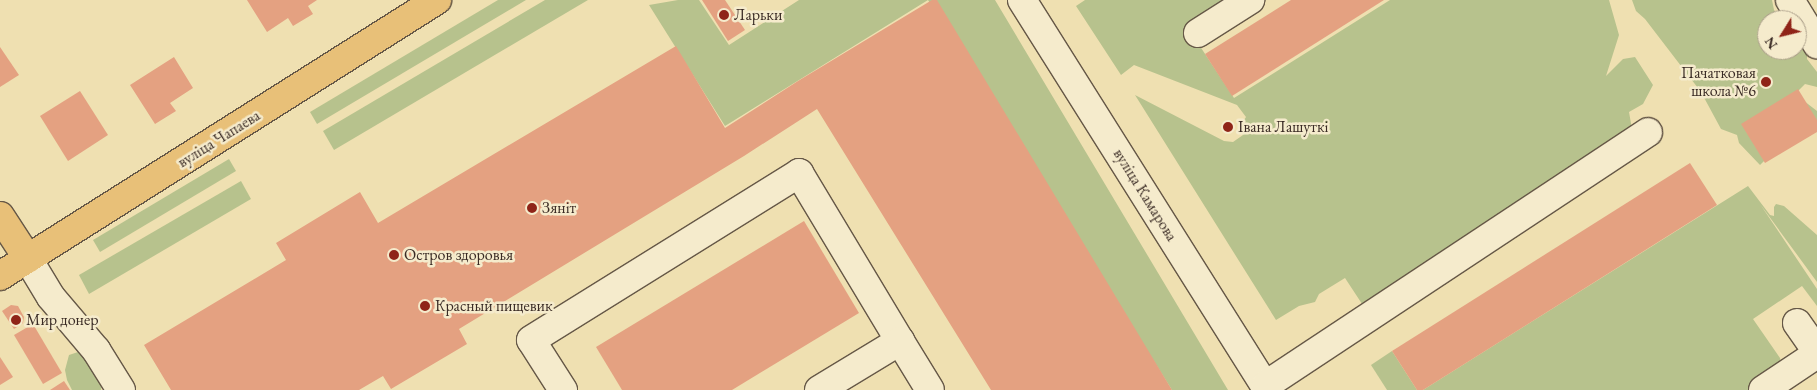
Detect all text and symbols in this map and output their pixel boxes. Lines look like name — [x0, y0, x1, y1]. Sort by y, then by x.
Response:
place label: Ларьки — [734, 5, 782, 25]
marker: Ларьки — [718, 9, 730, 21]
north arrow — [1757, 10, 1807, 60]
text: N — [1760, 33, 1781, 53]
place label: Пачатковая школа №6 — [1681, 63, 1756, 101]
marker: Пачатковая школа №6 — [1760, 76, 1772, 88]
street label: вуліца Чапаева — [174, 106, 264, 172]
place label: Івана Лашуткі — [1238, 117, 1328, 137]
marker: Івана Лашуткі — [1222, 121, 1234, 133]
street label: вуліца Камарова — [1109, 145, 1181, 245]
place label: Зяніт — [542, 198, 576, 218]
marker: Зяніт — [526, 202, 538, 214]
place label: Остров здоровья — [404, 245, 513, 265]
marker: Остров здоровья — [388, 249, 400, 261]
place label: Красный пищевик — [435, 296, 553, 316]
marker: Красный пищевик — [419, 300, 431, 312]
place label: Мир донер — [26, 310, 98, 330]
marker: Мир донер — [10, 314, 22, 326]

